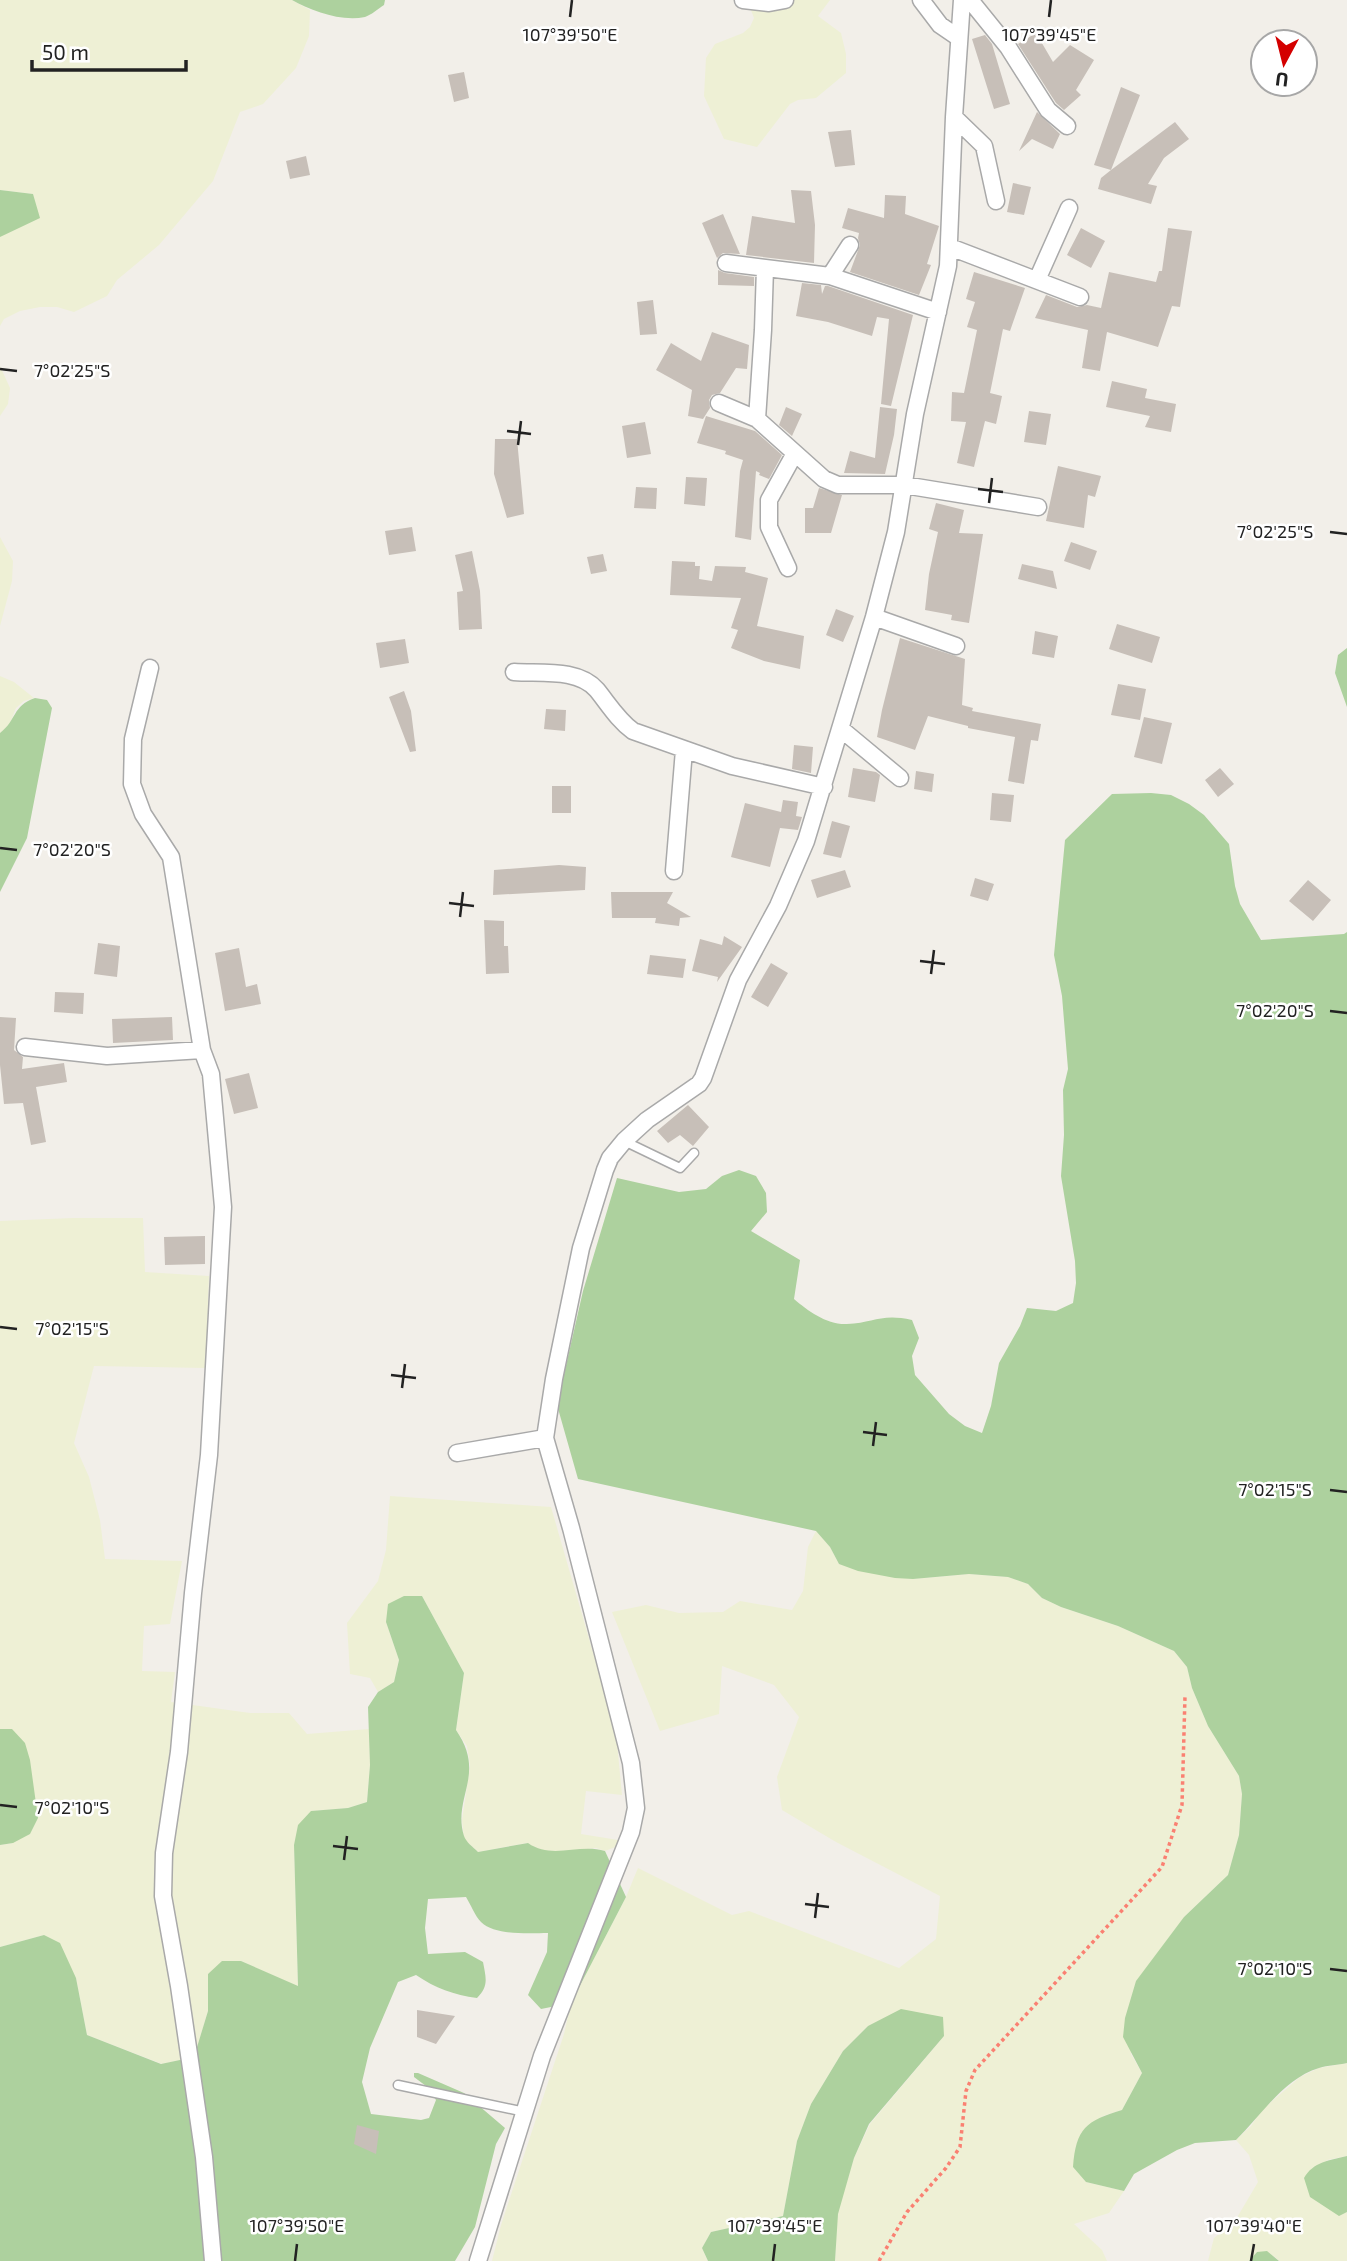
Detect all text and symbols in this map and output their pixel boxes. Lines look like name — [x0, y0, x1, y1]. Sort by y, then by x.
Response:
text: 107°39'50"E — [523, 23, 617, 45]
text: 107°39'45"E — [1002, 23, 1096, 45]
scale bar — [32, 28, 186, 72]
north arrow — [1249, 28, 1319, 98]
text: 50 m — [42, 39, 89, 64]
text: U — [1274, 68, 1290, 93]
text: 7°02'25"S — [34, 359, 110, 381]
text: 7°02'25"S — [1237, 520, 1313, 542]
text: 7°02'20"S — [33, 838, 111, 860]
text: 7°02'20"S — [1236, 999, 1314, 1021]
text: 7°02'15"S — [35, 1317, 109, 1339]
text: 7°02'15"S — [1238, 1478, 1312, 1500]
text: 7°02'10"S — [35, 1796, 109, 1818]
text: 7°02'10"S — [1238, 1957, 1312, 1979]
text: 107°39'50"E — [250, 2214, 344, 2236]
text: 107°39'45"E — [728, 2214, 822, 2236]
text: 107°39'40"E — [1206, 2214, 1302, 2236]

